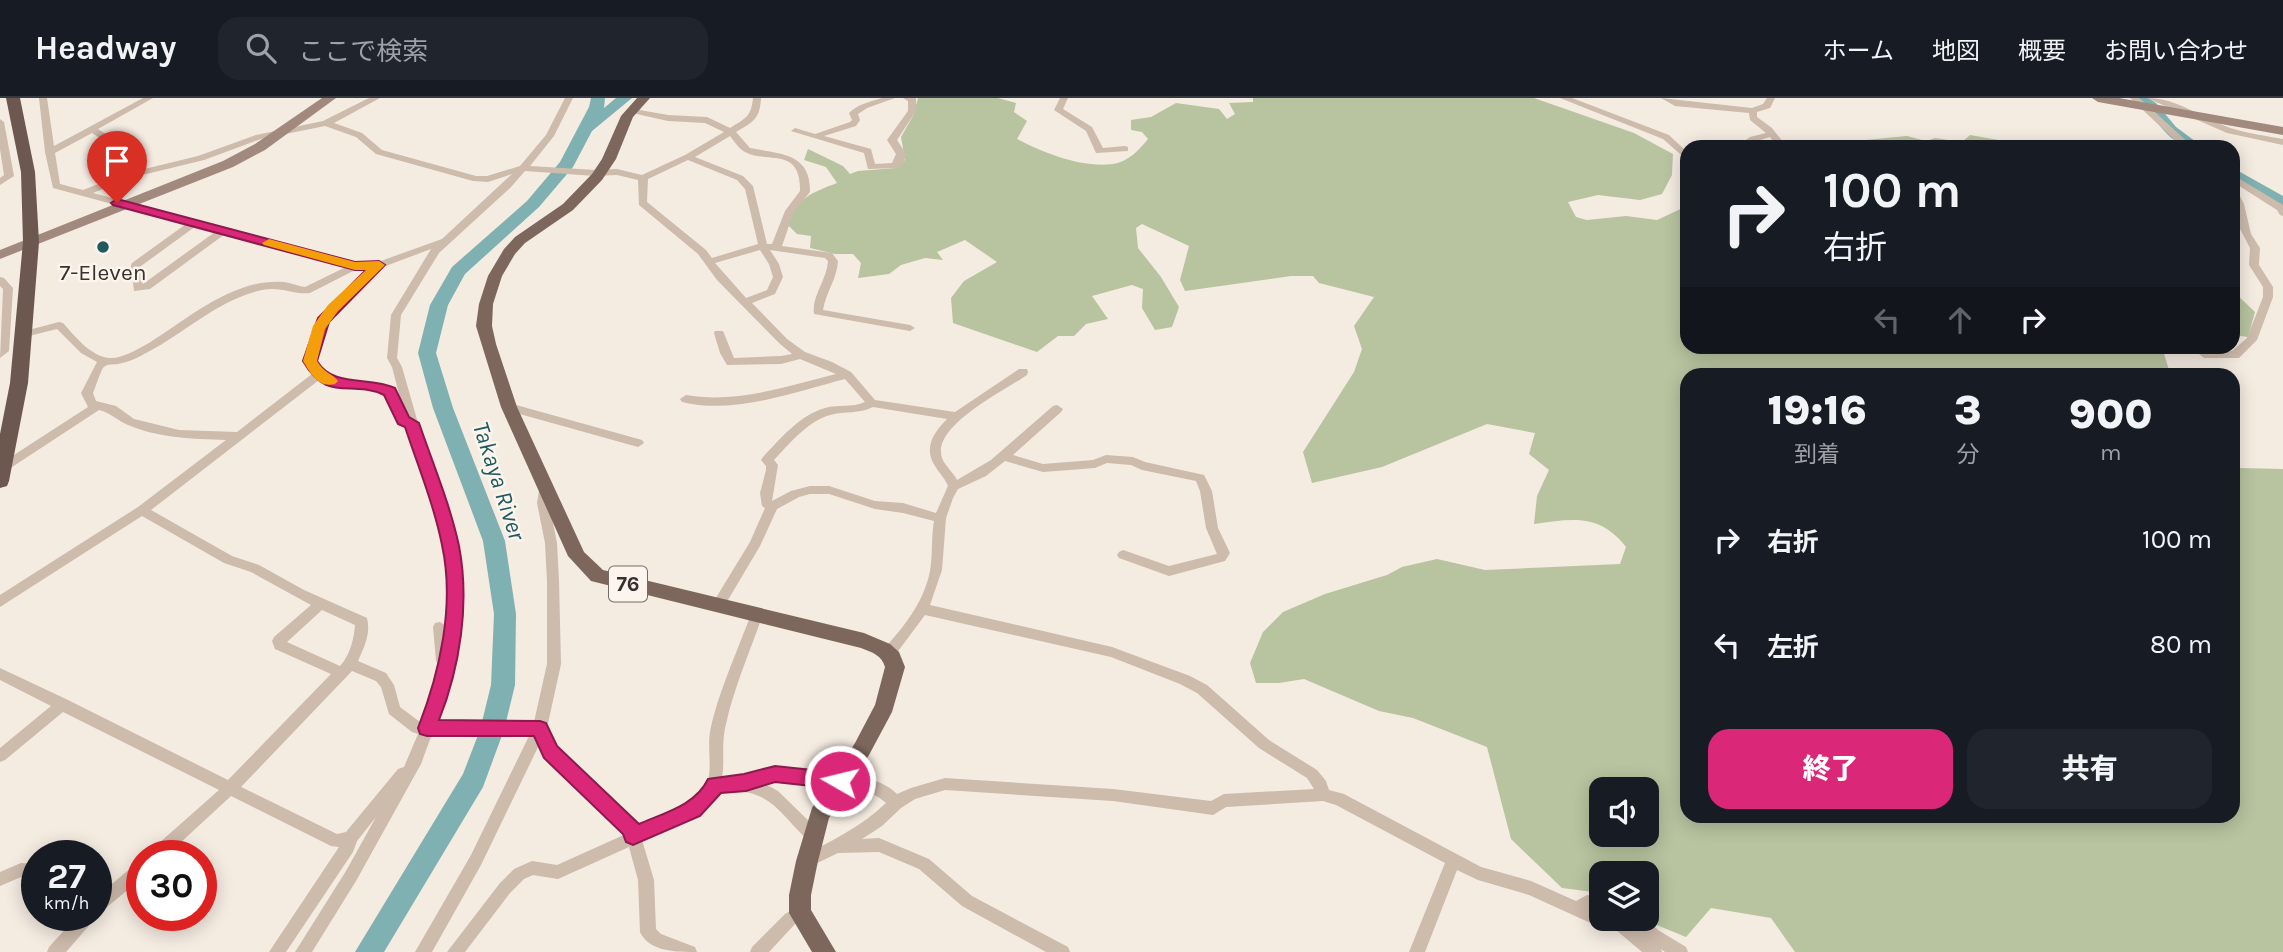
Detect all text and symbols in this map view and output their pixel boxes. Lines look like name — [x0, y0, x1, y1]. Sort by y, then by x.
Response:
search box — [218, 17, 708, 80]
text: Headway — [35, 29, 176, 67]
icon: search — [242, 29, 280, 67]
text: ここで検索 — [298, 36, 428, 67]
text: ホーム — [1823, 37, 1894, 65]
text: 地図 — [1932, 37, 1980, 65]
text: 概要 — [2018, 37, 2066, 65]
text: お問い合わせ — [2104, 37, 2248, 65]
pin — [87, 131, 147, 203]
icon: arrive — [98, 142, 136, 180]
text: 100 m — [1823, 162, 1961, 219]
icon: right — [1708, 168, 1799, 259]
text: 右折 — [1823, 229, 1887, 266]
marker: 7-Eleven — [95, 239, 111, 255]
place label: 7-Eleven — [59, 259, 147, 286]
icon: left — [1868, 301, 1906, 339]
icon: ahead — [1941, 301, 1979, 339]
icon: right — [2014, 301, 2052, 339]
text: 19:16 — [1767, 385, 1867, 435]
text: 3 — [1954, 385, 1982, 435]
text: 900 — [2069, 389, 2153, 439]
water label: Takaya River — [467, 418, 532, 545]
text: m — [2100, 439, 2122, 466]
text: 到着 — [1794, 441, 1840, 468]
text: 分 — [1956, 441, 1979, 468]
icon: right — [1708, 521, 1746, 559]
text: 100 m — [2142, 524, 2212, 555]
text: 右折 — [1767, 527, 1819, 558]
road number: 76 — [609, 566, 647, 602]
icon: left — [1708, 626, 1746, 664]
text: 80 m — [2150, 629, 2212, 660]
text: 左折 — [1767, 632, 1819, 663]
button: 終了 — [1708, 729, 1953, 809]
button: 共有 — [1967, 729, 2212, 809]
position arrow — [803, 744, 877, 818]
map controls — [1589, 777, 1659, 931]
button: sound — [1589, 777, 1659, 847]
speed limit sign: 30 — [126, 840, 217, 931]
text: 27 — [47, 856, 86, 897]
button: layers — [1589, 861, 1659, 931]
text: km/h — [44, 892, 89, 914]

